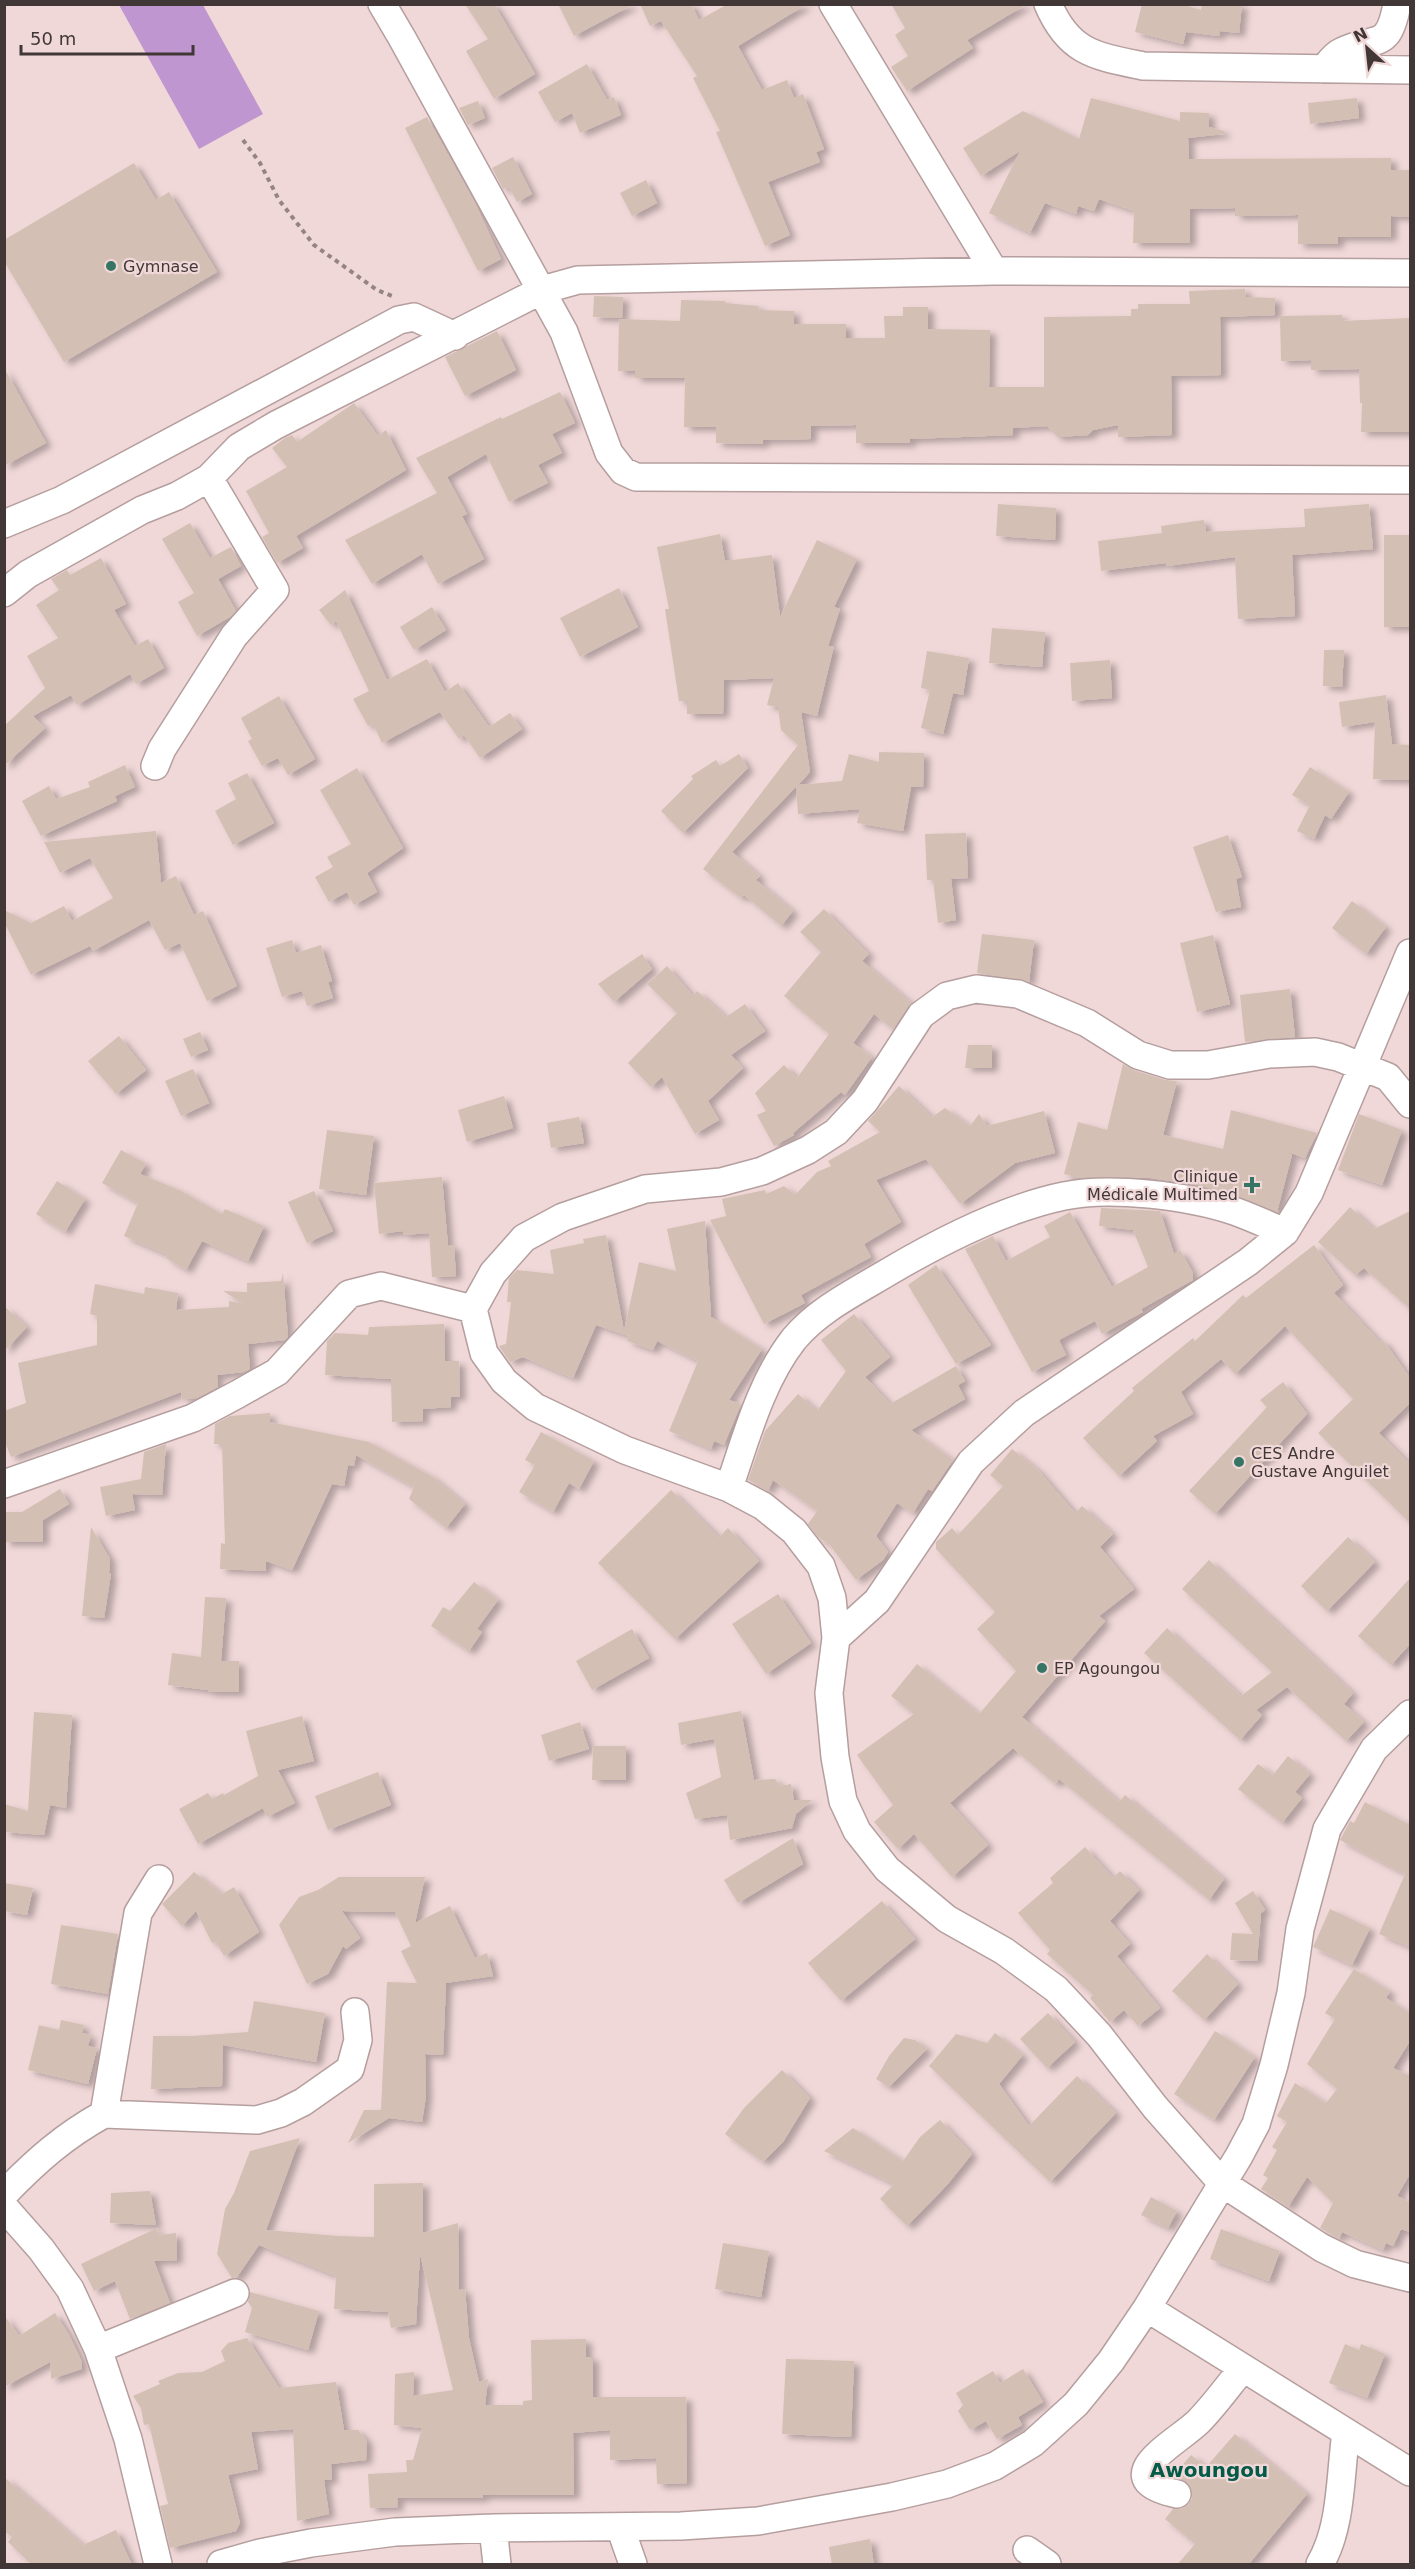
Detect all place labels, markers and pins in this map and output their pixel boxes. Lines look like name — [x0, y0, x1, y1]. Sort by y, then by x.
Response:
place label: Gymnase — [123, 257, 199, 276]
marker: Gymnase — [104, 259, 118, 273]
place label: Clinique Médicale Multimed — [1087, 1167, 1238, 1204]
marker: Clinique Médicale Multimed — [1243, 1176, 1261, 1194]
place label: CES Andre Gustave Anguilet — [1251, 1444, 1389, 1481]
marker: CES Andre Gustave Anguilet — [1232, 1455, 1246, 1469]
place label: EP Agoungou — [1054, 1659, 1160, 1678]
marker: EP Agoungou — [1035, 1661, 1049, 1675]

